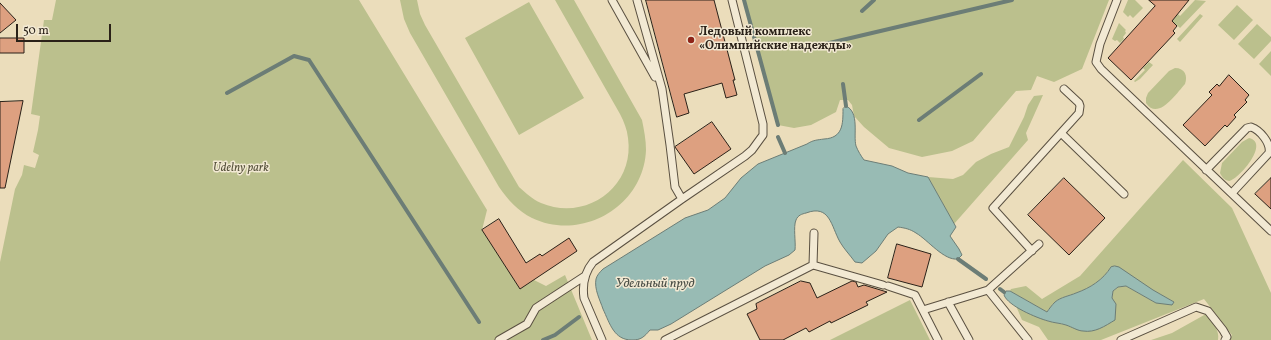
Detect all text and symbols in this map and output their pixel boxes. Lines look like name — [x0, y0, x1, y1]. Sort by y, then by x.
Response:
scale bar — [18, 16, 113, 42]
text: 50 m — [23, 23, 49, 39]
place label: Ледовый комплекс «Олимпийские надежды» — [699, 26, 852, 54]
marker: Ледовый комплекс «Олимпийские надежды» — [686, 35, 696, 45]
park label: Udelny park — [213, 162, 269, 176]
water label: Удельный пруд — [616, 277, 694, 293]

